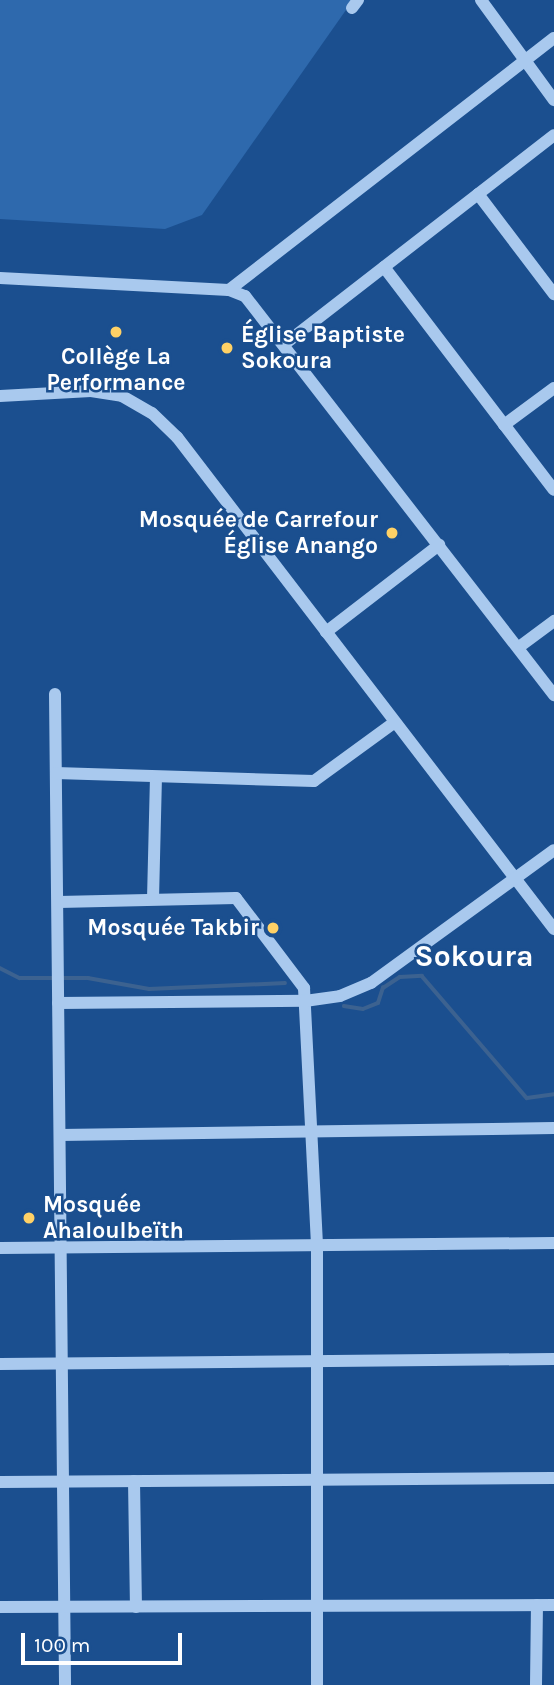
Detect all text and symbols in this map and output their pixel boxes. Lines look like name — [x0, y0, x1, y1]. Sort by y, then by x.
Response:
place label: Église Baptiste Sokoura — [241, 321, 405, 375]
marker: Collège La Performance — [108, 324, 124, 340]
marker: Église Baptiste Sokoura — [219, 340, 235, 356]
place label: Collège La Performance — [46, 343, 186, 397]
place label: Mosquée de Carrefour Église Anango — [139, 506, 378, 560]
marker: Mosquée de Carrefour Église Anango — [384, 525, 400, 541]
place label: Mosquée Takbir — [87, 914, 259, 942]
marker: Mosquée Takbir — [265, 920, 281, 936]
district label: Sokoura — [415, 938, 533, 974]
place label: Mosquée Ahaloulbeïth — [43, 1191, 184, 1245]
marker: Mosquée Ahaloulbeïth — [21, 1210, 37, 1226]
scale bar — [24, 1618, 186, 1662]
text: 100 m — [34, 1633, 91, 1657]

